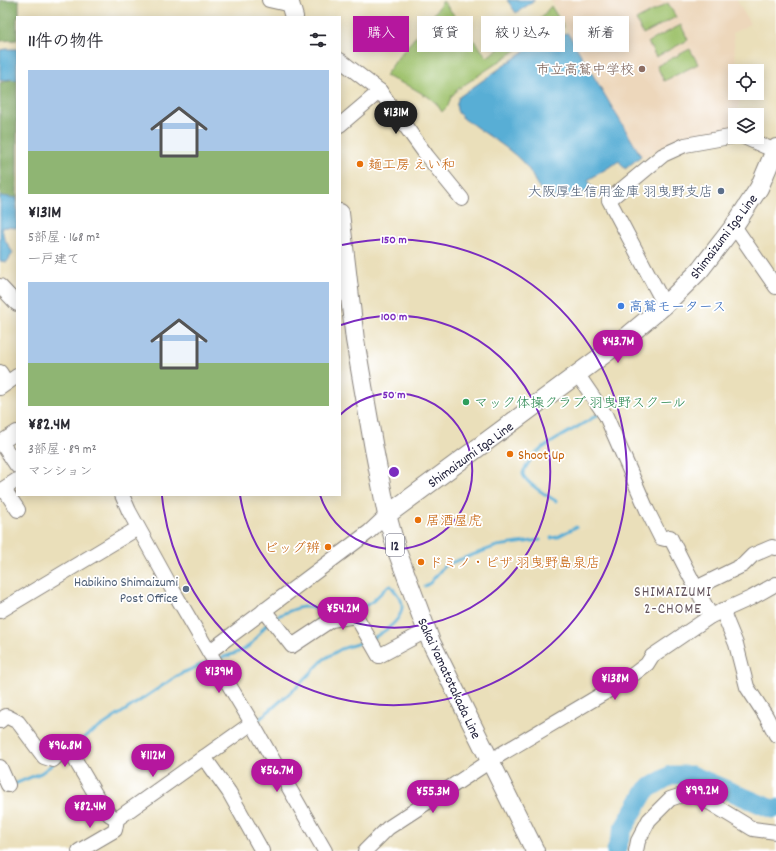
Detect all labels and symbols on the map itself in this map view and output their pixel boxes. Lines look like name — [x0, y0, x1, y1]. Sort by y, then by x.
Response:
place label: 市立高鷲中学校 — [536, 61, 634, 81]
marker: 市立高鷲中学校 — [637, 64, 647, 74]
pin: ¥131M — [368, 101, 424, 135]
place label: 麺工房 えい和 — [368, 156, 455, 176]
marker: 麺工房 えい和 — [355, 159, 365, 169]
place label: 大阪厚生信用金庫 羽曳野支店 — [528, 183, 713, 203]
marker: 大阪厚生信用金庫 羽曳野支店 — [716, 186, 726, 196]
street label: Shimaizumi Iga Line — [686, 191, 763, 284]
text: 150 m — [381, 232, 407, 249]
place label: 高鷲モータース — [629, 298, 726, 318]
marker: 高鷲モータース — [616, 301, 626, 311]
text: 100 m — [381, 309, 407, 326]
pin: ¥43.7M — [585, 330, 651, 364]
text: 50 m — [382, 387, 406, 404]
place label: マック体操クラブ 羽曳野スクール — [474, 394, 686, 414]
marker: マック体操クラブ 羽曳野スクール — [461, 397, 471, 407]
street label: Shimaizumi Iga Line — [424, 418, 518, 494]
place label: Shoot Up — [518, 446, 565, 466]
marker: Shoot Up — [505, 449, 515, 459]
centre of rings — [387, 465, 401, 479]
place label: 居酒屋虎 — [426, 512, 482, 532]
marker: 居酒屋虎 — [413, 515, 423, 525]
road number: 12 — [386, 534, 404, 556]
place label: ビッグ辨 — [264, 539, 320, 559]
marker: ビッグ辨 — [323, 542, 333, 552]
place label: ドミノ・ピザ 羽曳野島泉店 — [429, 554, 600, 574]
marker: ドミノ・ピザ 羽曳野島泉店 — [416, 557, 426, 567]
place label: Habikino Shimaizumi Post Office — [74, 573, 178, 609]
district label: SHIMAIZUMI 2-CHOME — [634, 582, 712, 621]
marker: Habikino Shimaizumi Post Office — [181, 584, 191, 594]
pin: ¥54.2M — [310, 597, 376, 631]
street label: Sakai Yamatotakada Line — [411, 615, 485, 743]
pin: ¥139M — [191, 660, 247, 694]
pin: ¥138M — [587, 667, 643, 701]
pin: ¥96.8M — [32, 734, 98, 768]
pin: ¥112M — [125, 744, 181, 778]
pin: ¥56.7M — [244, 759, 310, 793]
pin: ¥99.2M — [669, 779, 735, 813]
pin: ¥55.3M — [400, 780, 466, 814]
pin: ¥82.4M — [57, 795, 123, 829]

